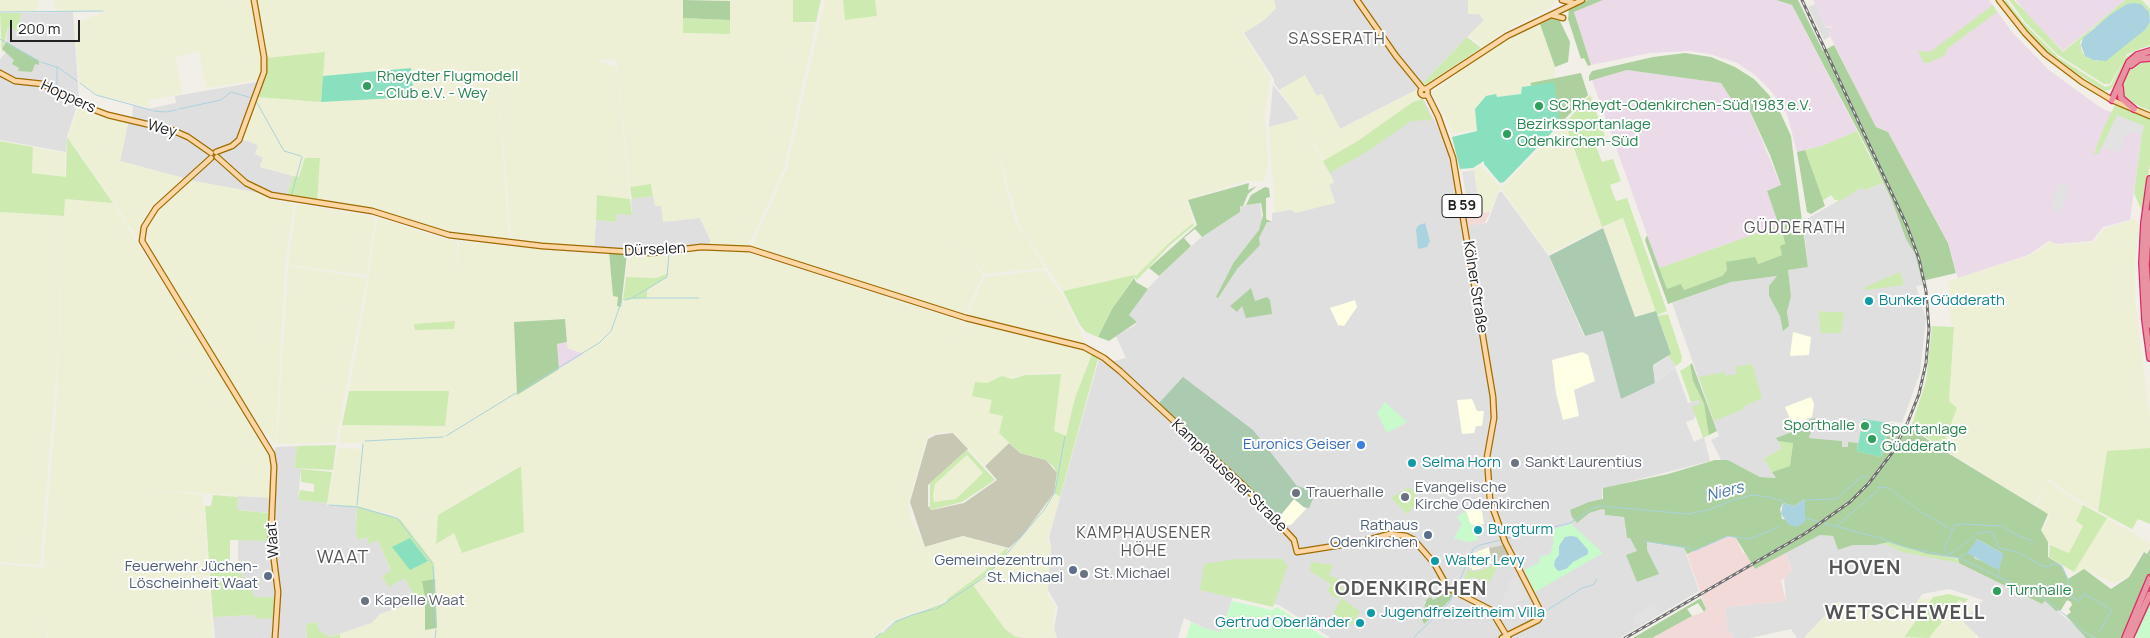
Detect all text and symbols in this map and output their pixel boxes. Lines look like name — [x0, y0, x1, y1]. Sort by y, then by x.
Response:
scale bar — [12, 10, 82, 42]
text: 200 m — [18, 18, 61, 39]
district label: SASSERATH — [1287, 30, 1387, 50]
place label: Rheydter Flugmodell - Club e.V. - Wey — [377, 68, 518, 103]
street label: Hoppers — [38, 76, 98, 118]
marker: Rheydter Flugmodell - Club e.V. - Wey — [361, 80, 373, 92]
place label: SC Rheydt-Odenkirchen-Süd 1983 e.V. — [1549, 97, 1812, 115]
marker: SC Rheydt-Odenkirchen-Süd 1983 e.V. — [1533, 100, 1545, 112]
street label: Wey — [145, 116, 179, 142]
place label: Bezirkssportanlage Odenkirchen-Süd — [1517, 116, 1651, 151]
marker: Bezirkssportanlage Odenkirchen-Süd — [1501, 128, 1513, 140]
road number: B 59 — [1442, 195, 1482, 218]
district label: GÜDDERATH — [1743, 219, 1847, 239]
street label: Dürselen — [624, 239, 686, 261]
street label: Kölner Straße — [1459, 240, 1491, 334]
place label: Bunker Güdderath — [1879, 292, 2005, 310]
marker: Bunker Güdderath — [1863, 295, 1875, 307]
street label: Kamphausener Straße — [1167, 416, 1291, 536]
place label: Sporthalle — [1784, 417, 1855, 435]
marker: Sporthalle — [1859, 420, 1871, 432]
place label: Sportanlage Güdderath — [1882, 421, 1967, 456]
marker: Sportanlage Güdderath — [1866, 433, 1878, 445]
place label: Euronics Geiser — [1243, 436, 1351, 454]
marker: Euronics Geiser — [1355, 439, 1367, 451]
place label: Selma Horn — [1422, 454, 1501, 472]
place label: Sankt Laurentius — [1525, 454, 1642, 472]
marker: Selma Horn — [1406, 457, 1418, 469]
marker: Sankt Laurentius — [1509, 457, 1521, 469]
water label: Niers — [1704, 478, 1746, 506]
place label: Evangelische Kirche Odenkirchen — [1415, 479, 1550, 514]
place label: Trauerhalle — [1306, 484, 1384, 502]
marker: Trauerhalle — [1290, 487, 1302, 499]
marker: Evangelische Kirche Odenkirchen — [1399, 491, 1411, 503]
place label: Rathaus Odenkirchen — [1330, 517, 1418, 552]
street label: Waat — [263, 521, 283, 559]
place label: Burgturm — [1488, 521, 1553, 539]
district label: KAMPHAUSENER HÖHE — [1075, 524, 1213, 562]
marker: Burgturm — [1472, 524, 1484, 536]
marker: Rathaus Odenkirchen — [1422, 529, 1434, 541]
district label: WAAT — [316, 547, 370, 569]
place label: Gemeindezentrum St. Michael — [935, 552, 1063, 587]
place label: Walter Levy — [1445, 552, 1525, 570]
marker: Walter Levy — [1429, 555, 1441, 567]
district label: HOVEN — [1828, 556, 1902, 580]
place label: Feuerwehr Jüchen- Löscheinheit Waat — [125, 558, 258, 593]
marker: Gemeindezentrum St. Michael — [1067, 564, 1079, 576]
place label: St. Michael — [1094, 565, 1170, 583]
marker: St. Michael — [1078, 568, 1090, 580]
marker: Feuerwehr Jüchen- Löscheinheit Waat — [262, 570, 274, 582]
district label: ODENKIRCHEN — [1333, 577, 1489, 601]
place label: Turnhalle — [2007, 582, 2071, 600]
marker: Turnhalle — [1991, 585, 2003, 597]
place label: Kapelle Waat — [375, 592, 465, 610]
marker: Kapelle Waat — [359, 595, 371, 607]
district label: WETSCHEWELL — [1823, 601, 1987, 625]
place label: Jugendfreizeitheim Villa — [1381, 604, 1545, 622]
marker: Jugendfreizeitheim Villa — [1365, 607, 1377, 619]
place label: Gertrud Oberländer — [1215, 614, 1350, 632]
marker: Gertrud Oberländer — [1354, 617, 1366, 629]

